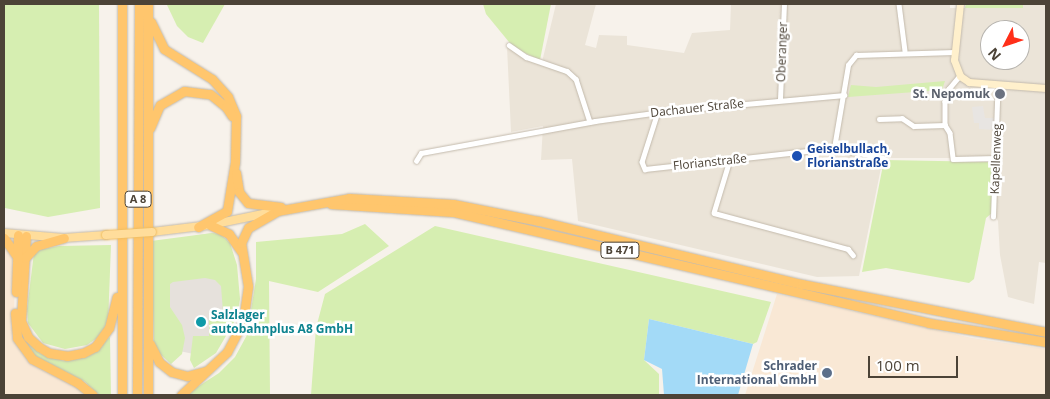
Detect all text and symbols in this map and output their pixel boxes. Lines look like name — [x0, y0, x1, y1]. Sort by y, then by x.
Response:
north arrow — [980, 20, 1030, 70]
street label: Oberanger — [774, 22, 790, 82]
text: N — [983, 44, 1005, 65]
place label: St. Nepomuk — [913, 87, 990, 101]
marker: St. Nepomuk — [994, 88, 1006, 100]
street label: Dachauer Straße — [650, 96, 744, 120]
street label: Kapellenweg — [988, 123, 1004, 195]
place label: Geiselbullach, Florianstraße — [807, 142, 891, 170]
marker: Geiselbullach, Florianstraße — [791, 150, 803, 162]
street label: Florianstraße — [672, 151, 748, 173]
road number: A 8 — [124, 190, 152, 208]
road number: B 471 — [600, 242, 640, 258]
place label: Salzlager autobahnplus A8 GmbH — [211, 308, 353, 336]
marker: Salzlager autobahnplus A8 GmbH — [195, 316, 207, 328]
scale bar — [870, 346, 960, 378]
text: 100 m — [876, 355, 920, 375]
place label: Schrader International GmbH — [697, 359, 817, 387]
marker: Schrader International GmbH — [821, 367, 833, 379]

